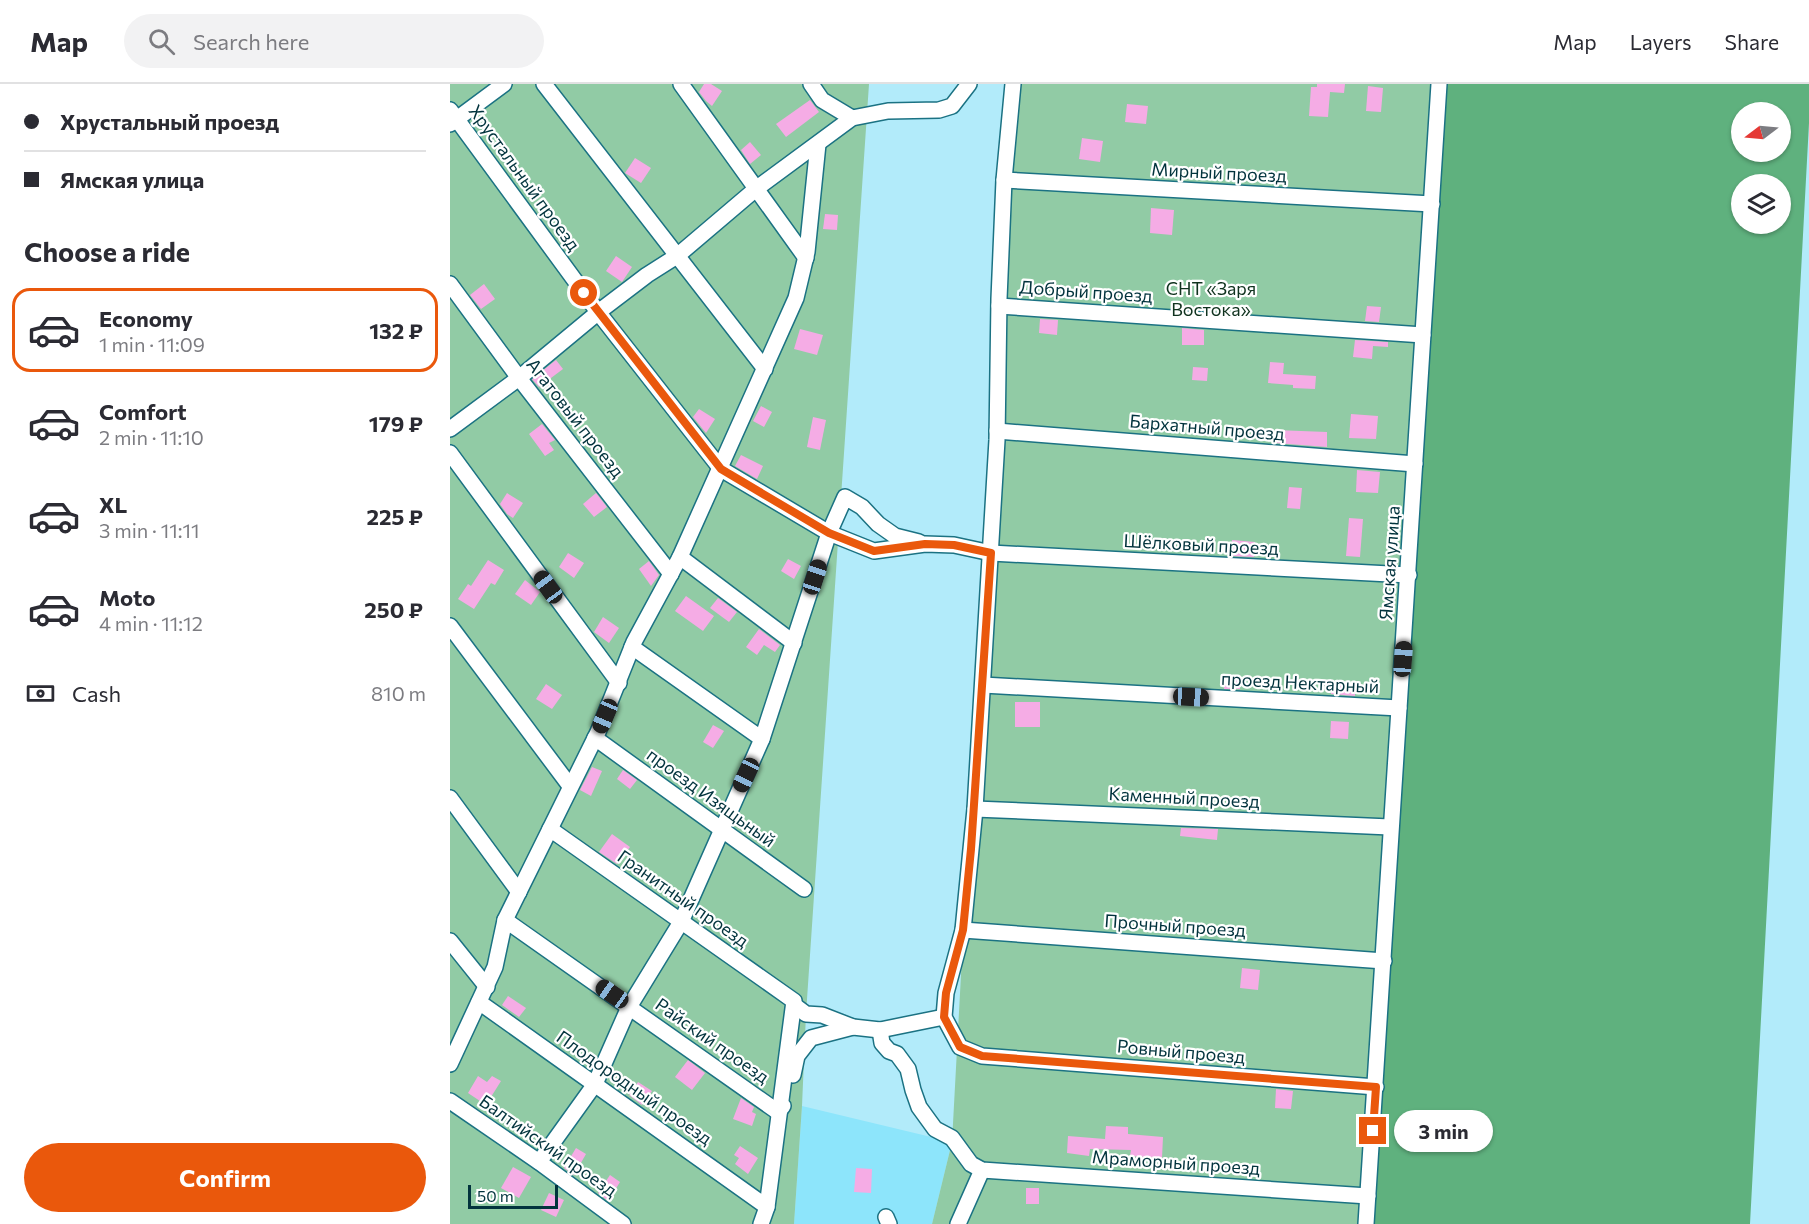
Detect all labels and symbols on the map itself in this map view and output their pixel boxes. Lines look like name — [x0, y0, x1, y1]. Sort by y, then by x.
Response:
street label: Хрустальный проезд — [464, 100, 585, 255]
north arrow — [1731, 102, 1791, 162]
street label: Мирный проезд — [1151, 157, 1288, 187]
street label: Добрый проезд — [1019, 275, 1154, 307]
park label: СНТ «Заря Востока» — [1166, 277, 1256, 320]
route start — [570, 279, 597, 306]
street label: Агатовый проезд — [522, 353, 629, 482]
street label: Бархатный проезд — [1129, 409, 1286, 445]
street label: Ямская улица — [1374, 505, 1404, 621]
street label: Шёлковый проезд — [1123, 529, 1280, 559]
car — [801, 557, 829, 597]
car — [530, 567, 566, 607]
car — [1393, 640, 1413, 678]
street label: проезд Нектарный — [1220, 667, 1380, 697]
car — [1173, 687, 1209, 707]
car — [590, 696, 620, 736]
street label: проезд Изящьный — [643, 743, 780, 851]
car — [730, 755, 762, 795]
street label: Каменный проезд — [1108, 782, 1261, 812]
street label: Гранитный проезд — [614, 845, 754, 952]
street label: Прочный проезд — [1104, 909, 1247, 941]
car — [592, 976, 632, 1012]
street label: Райский проезд — [651, 993, 774, 1088]
street label: Плодородный проезд — [553, 1025, 717, 1149]
street label: Ровный проезд — [1116, 1034, 1247, 1068]
street label: Балтийский проезд — [475, 1089, 622, 1201]
callout: 3 min — [1394, 1110, 1493, 1152]
route end — [1359, 1117, 1386, 1144]
street label: Мраморный проезд — [1091, 1145, 1261, 1179]
scale bar — [468, 1182, 558, 1210]

